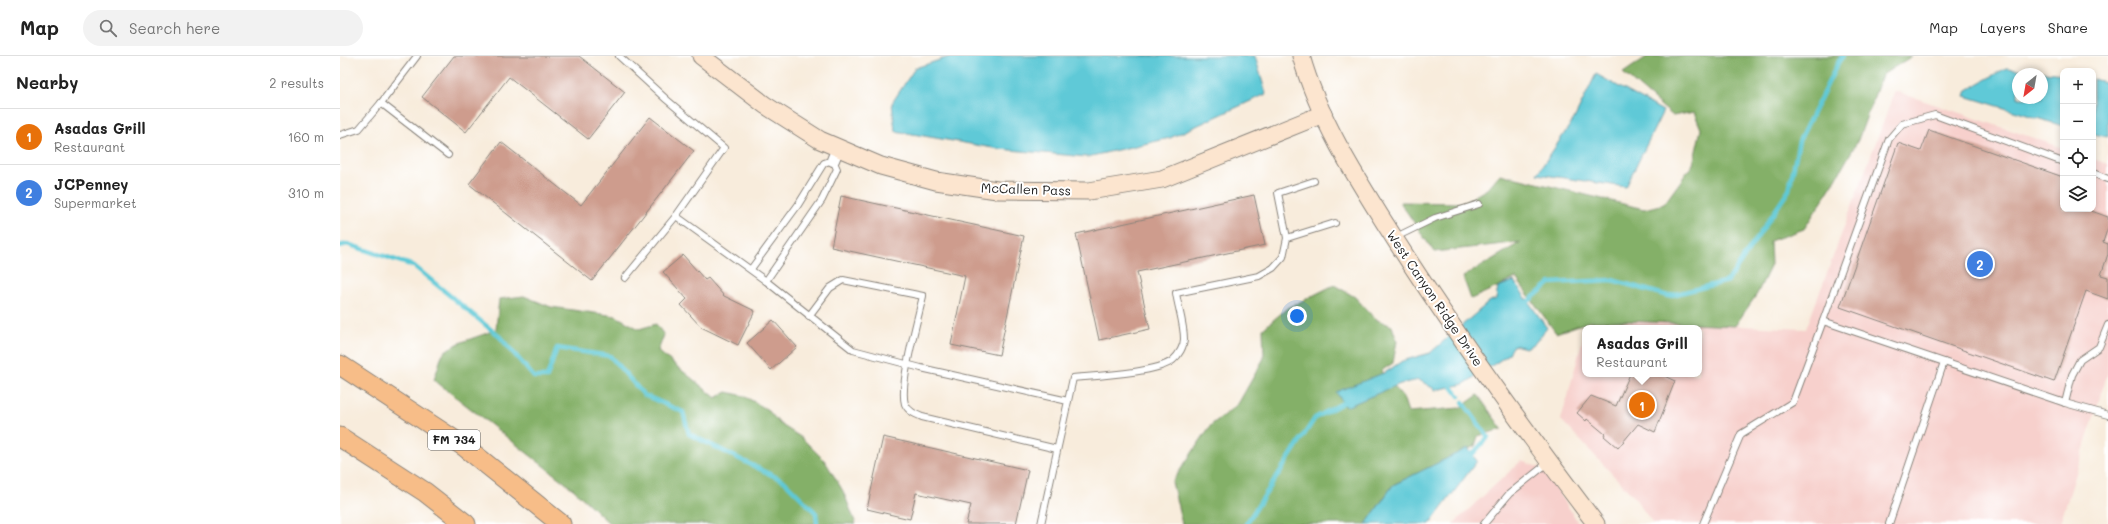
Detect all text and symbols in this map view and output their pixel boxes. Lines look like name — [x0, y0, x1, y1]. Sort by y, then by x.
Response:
search box — [83, 10, 363, 46]
text: Map — [20, 15, 59, 40]
icon: search — [97, 17, 119, 39]
text: Search here — [129, 18, 220, 38]
text: Map — [1929, 18, 1958, 37]
text: Layers — [1980, 18, 2026, 37]
text: Share — [2048, 18, 2088, 37]
north arrow — [2012, 68, 2048, 104]
map controls — [2060, 68, 2096, 212]
button: + — [2060, 68, 2096, 104]
text: Nearby — [16, 71, 78, 93]
text: 2 results — [269, 74, 324, 91]
button: − — [2060, 104, 2096, 140]
text: Asadas Grill — [54, 118, 145, 138]
text: 1 — [26, 128, 32, 145]
text: 160 m — [288, 128, 324, 145]
text: Restaurant — [54, 138, 125, 155]
button: locate — [2060, 140, 2096, 176]
text: JCPenney — [54, 174, 129, 194]
button: layers — [2060, 176, 2096, 212]
street label: McCallen Pass — [981, 178, 1071, 199]
text: 2 — [25, 184, 33, 201]
text: 310 m — [288, 184, 324, 201]
text: Supermarket — [54, 194, 137, 211]
street label: West Canyon Ridge Drive — [1383, 226, 1487, 369]
pin: 2 — [1967, 249, 1993, 279]
your location — [1287, 306, 1307, 326]
popup — [1582, 325, 1702, 377]
text: Asadas Grill — [1596, 333, 1688, 353]
text: Restaurant — [1596, 353, 1667, 370]
pin: 1 — [1629, 390, 1655, 420]
road number: FM 734 — [428, 430, 480, 450]

